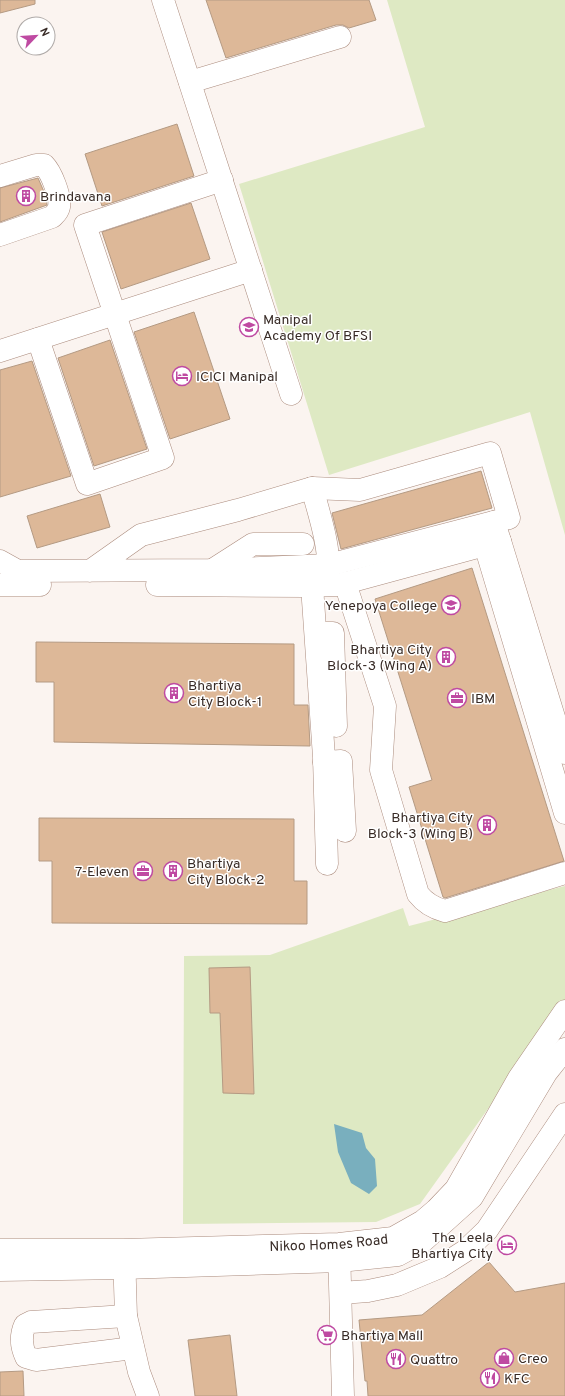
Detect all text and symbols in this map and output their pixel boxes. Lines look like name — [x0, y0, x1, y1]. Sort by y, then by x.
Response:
north arrow — [16, 16, 56, 56]
text: N — [36, 26, 52, 39]
building icon: Brindavana — [15, 185, 37, 207]
place label: Brindavana — [40, 189, 111, 206]
place label: Manipal Academy Of BFSI — [263, 312, 372, 345]
school or university icon: Manipal Academy Of BFSI — [238, 316, 260, 338]
hotel icon: ICICI Manipal — [171, 365, 193, 387]
place label: ICICI Manipal — [196, 369, 278, 386]
school or university icon: Yenepoya College — [440, 594, 462, 616]
place label: Yenepoya College — [325, 598, 437, 615]
place label: Bhartiya City Block-3 (Wing A) — [327, 642, 432, 675]
building icon: Bhartiya City Block-3 (Wing A) — [435, 646, 457, 668]
place label: Bhartiya City Block-1 — [188, 678, 262, 711]
building icon: Bhartiya City Block-1 — [163, 682, 185, 704]
office icon: IBM — [446, 687, 468, 709]
place label: IBM — [471, 691, 495, 708]
place label: Bhartiya City Block-3 (Wing B) — [368, 810, 473, 843]
building icon: Bhartiya City Block-3 (Wing B) — [476, 814, 498, 836]
place label: Bhartiya City Block-2 — [187, 856, 264, 889]
office icon: 7-Eleven — [132, 860, 154, 882]
building icon: Bhartiya City Block-2 — [162, 860, 184, 882]
place label: 7-Eleven — [75, 864, 129, 881]
place label: The Leela Bhartiya City — [411, 1230, 493, 1263]
street label: Nikoo Homes Road — [269, 1232, 389, 1256]
hotel icon: The Leela Bhartiya City — [496, 1234, 518, 1256]
supermarket icon: Bhartiya Mall — [316, 1324, 338, 1346]
place label: Bhartiya Mall — [341, 1328, 423, 1345]
shop icon: Creo — [493, 1347, 515, 1369]
restaurant icon: Quattro — [385, 1348, 407, 1370]
place label: Creo — [518, 1351, 548, 1368]
place label: Quattro — [410, 1352, 458, 1369]
restaurant icon: KFC — [479, 1367, 501, 1389]
place label: KFC — [504, 1371, 530, 1388]

